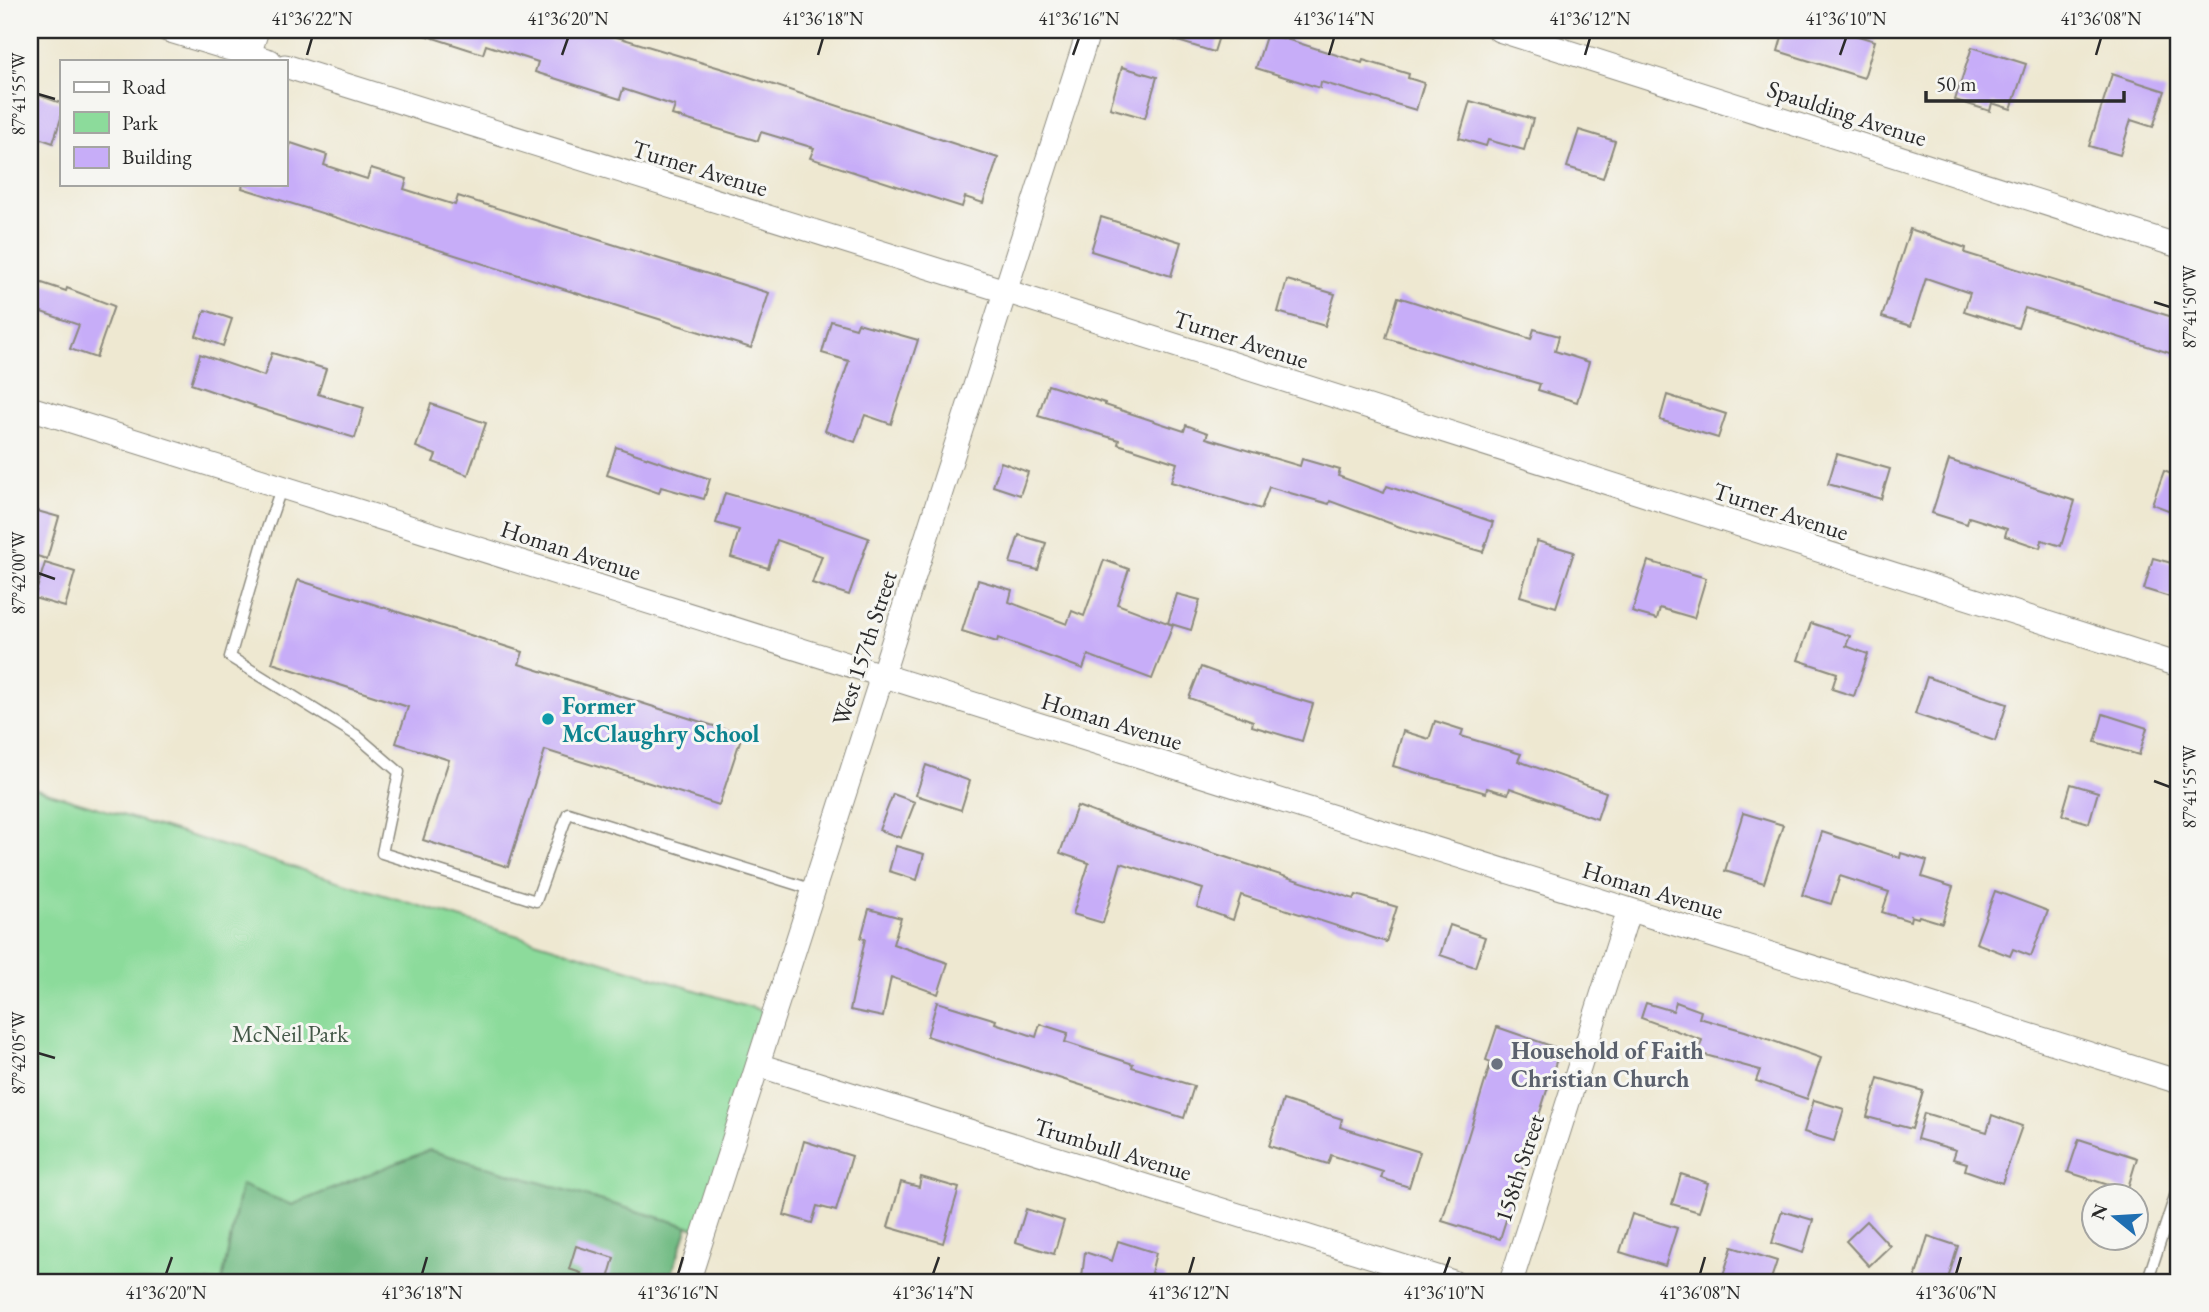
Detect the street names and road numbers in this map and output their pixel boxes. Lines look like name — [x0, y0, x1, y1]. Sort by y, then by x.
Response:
street label: Spaulding Avenue — [1763, 73, 1931, 153]
street label: Turner Avenue — [628, 133, 772, 203]
street label: Turner Avenue — [1169, 303, 1313, 375]
street label: Turner Avenue — [1709, 475, 1853, 547]
street label: Homan Avenue — [497, 513, 645, 587]
street label: West 157th Street — [824, 566, 904, 729]
street label: Homan Avenue — [1038, 685, 1186, 757]
street label: Homan Avenue — [1579, 854, 1727, 926]
street label: Trumbull Avenue — [1030, 1110, 1196, 1188]
street label: 158th Street — [1487, 1110, 1551, 1226]

